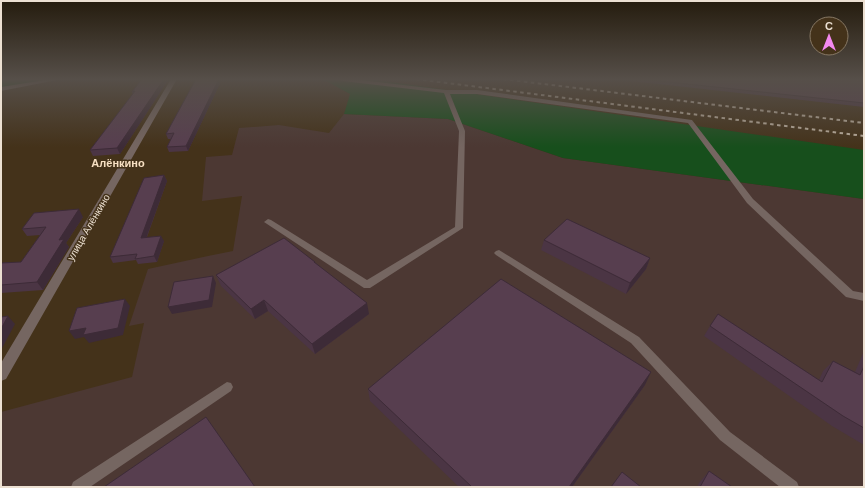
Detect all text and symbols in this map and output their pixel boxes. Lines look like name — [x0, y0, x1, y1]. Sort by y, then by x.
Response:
north arrow — [809, 16, 849, 56]
text: С — [825, 20, 833, 32]
district label: Алёнкино — [91, 157, 145, 169]
street label: улица Алёнкино — [65, 192, 112, 262]

